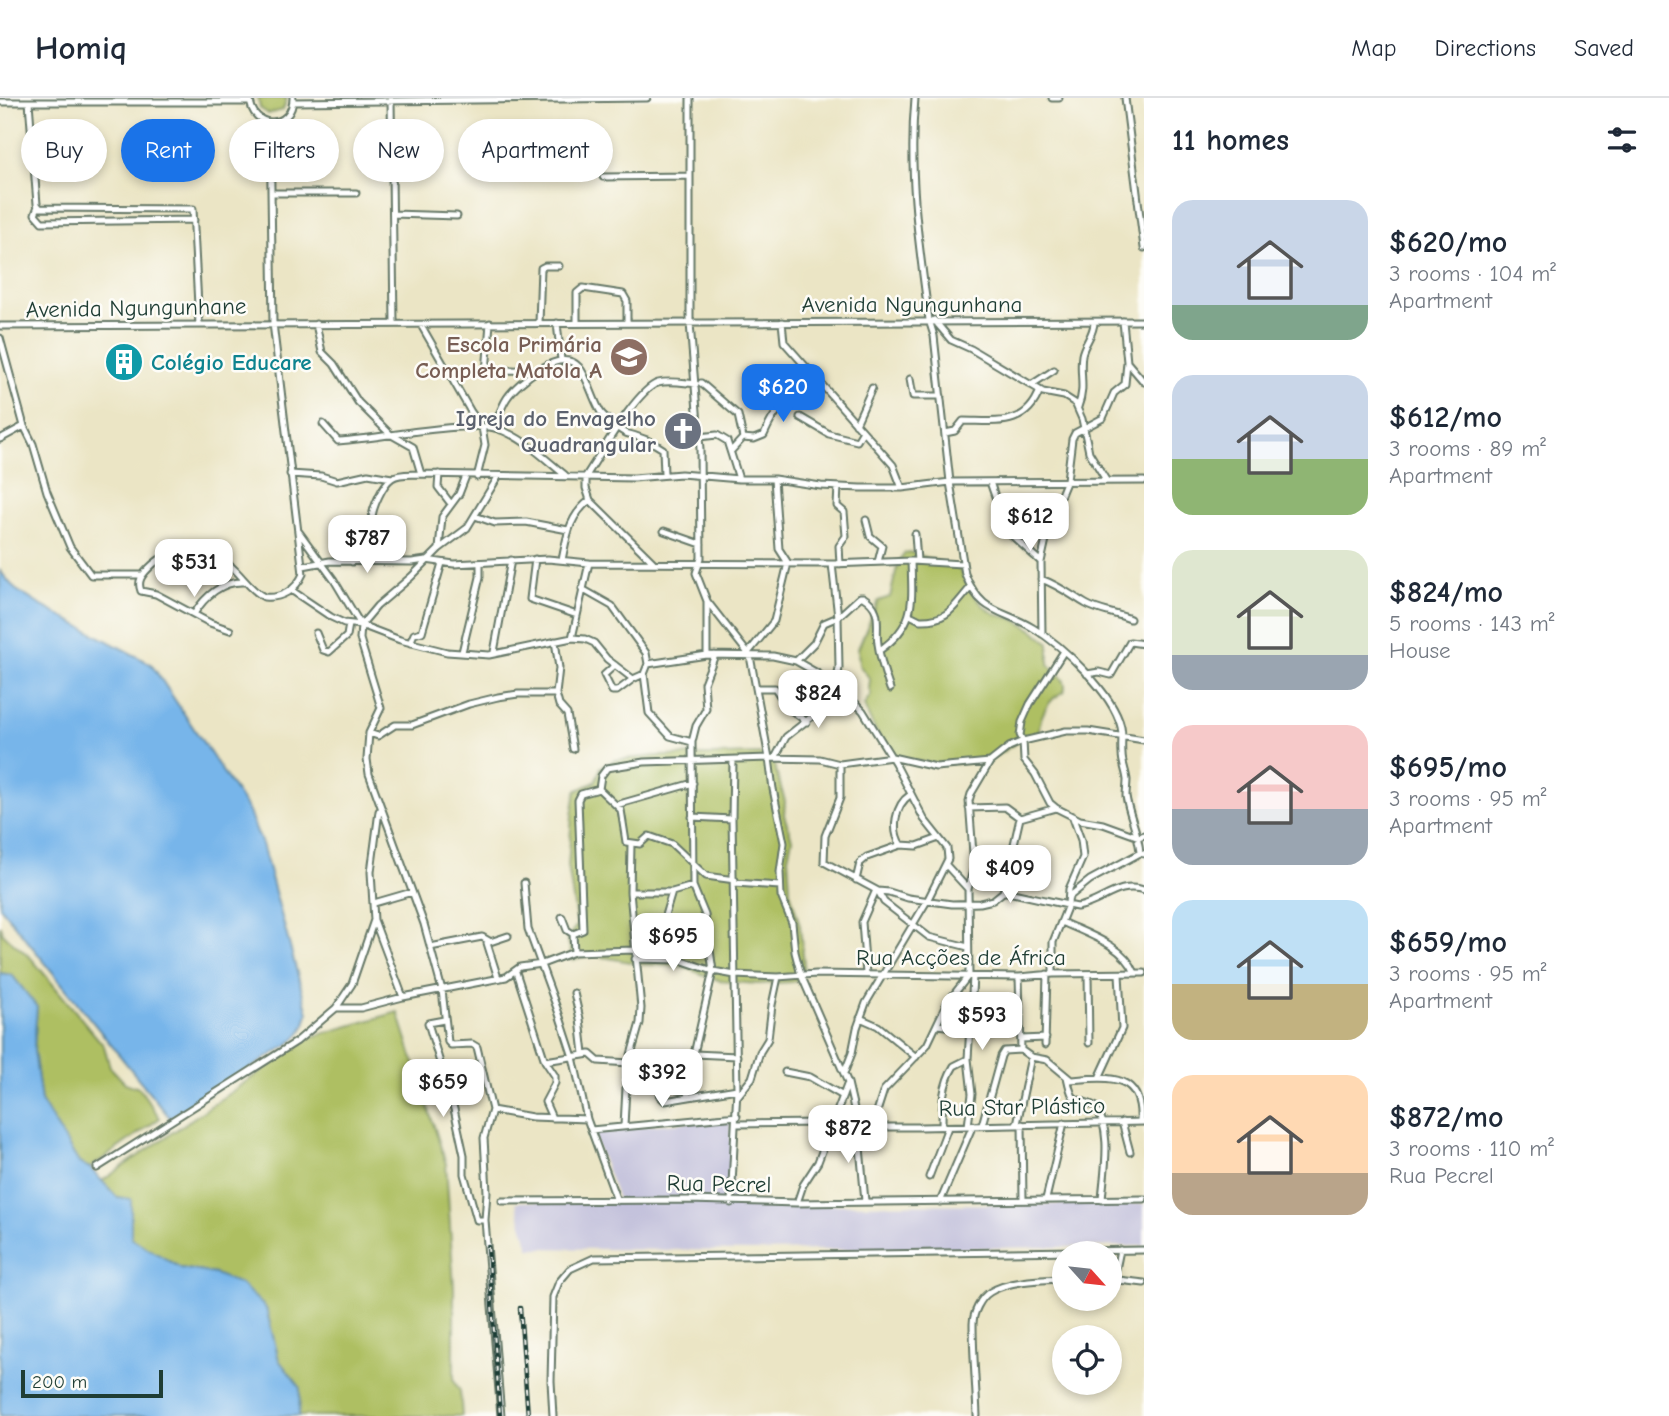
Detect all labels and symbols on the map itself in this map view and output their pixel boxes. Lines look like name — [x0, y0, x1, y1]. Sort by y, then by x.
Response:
street label: Avenida Ngungunhana — [802, 291, 1022, 318]
street label: Avenida Ngungunhane — [25, 293, 247, 323]
place label: Escola Primária Completa Matola A — [415, 331, 602, 384]
school or university icon: Escola Primária Completa Matola A — [608, 336, 650, 378]
building icon: Colégio Educare — [103, 341, 145, 383]
place label: Colégio Educare — [151, 349, 312, 376]
pin: $620 — [742, 364, 824, 424]
place label: Igreja do Envagelho Quadrangular — [456, 405, 657, 458]
church icon: Igreja do Envagelho Quadrangular — [662, 410, 704, 452]
pin: $612 — [989, 494, 1071, 553]
pin: $787 — [326, 516, 408, 575]
pin: $531 — [153, 540, 235, 599]
pin: $824 — [777, 670, 859, 730]
pin: $409 — [969, 846, 1051, 905]
pin: $695 — [632, 914, 714, 973]
street label: Rua Acções de África — [856, 944, 1066, 971]
pin: $593 — [941, 992, 1023, 1052]
pin: $392 — [621, 1049, 703, 1109]
pin: $659 — [402, 1060, 484, 1119]
street label: Rua Star Plástico — [938, 1092, 1106, 1122]
pin: $872 — [807, 1105, 889, 1165]
street label: Rua Pecrel — [666, 1170, 772, 1198]
north arrow — [1052, 1241, 1122, 1311]
scale bar — [21, 1367, 163, 1399]

